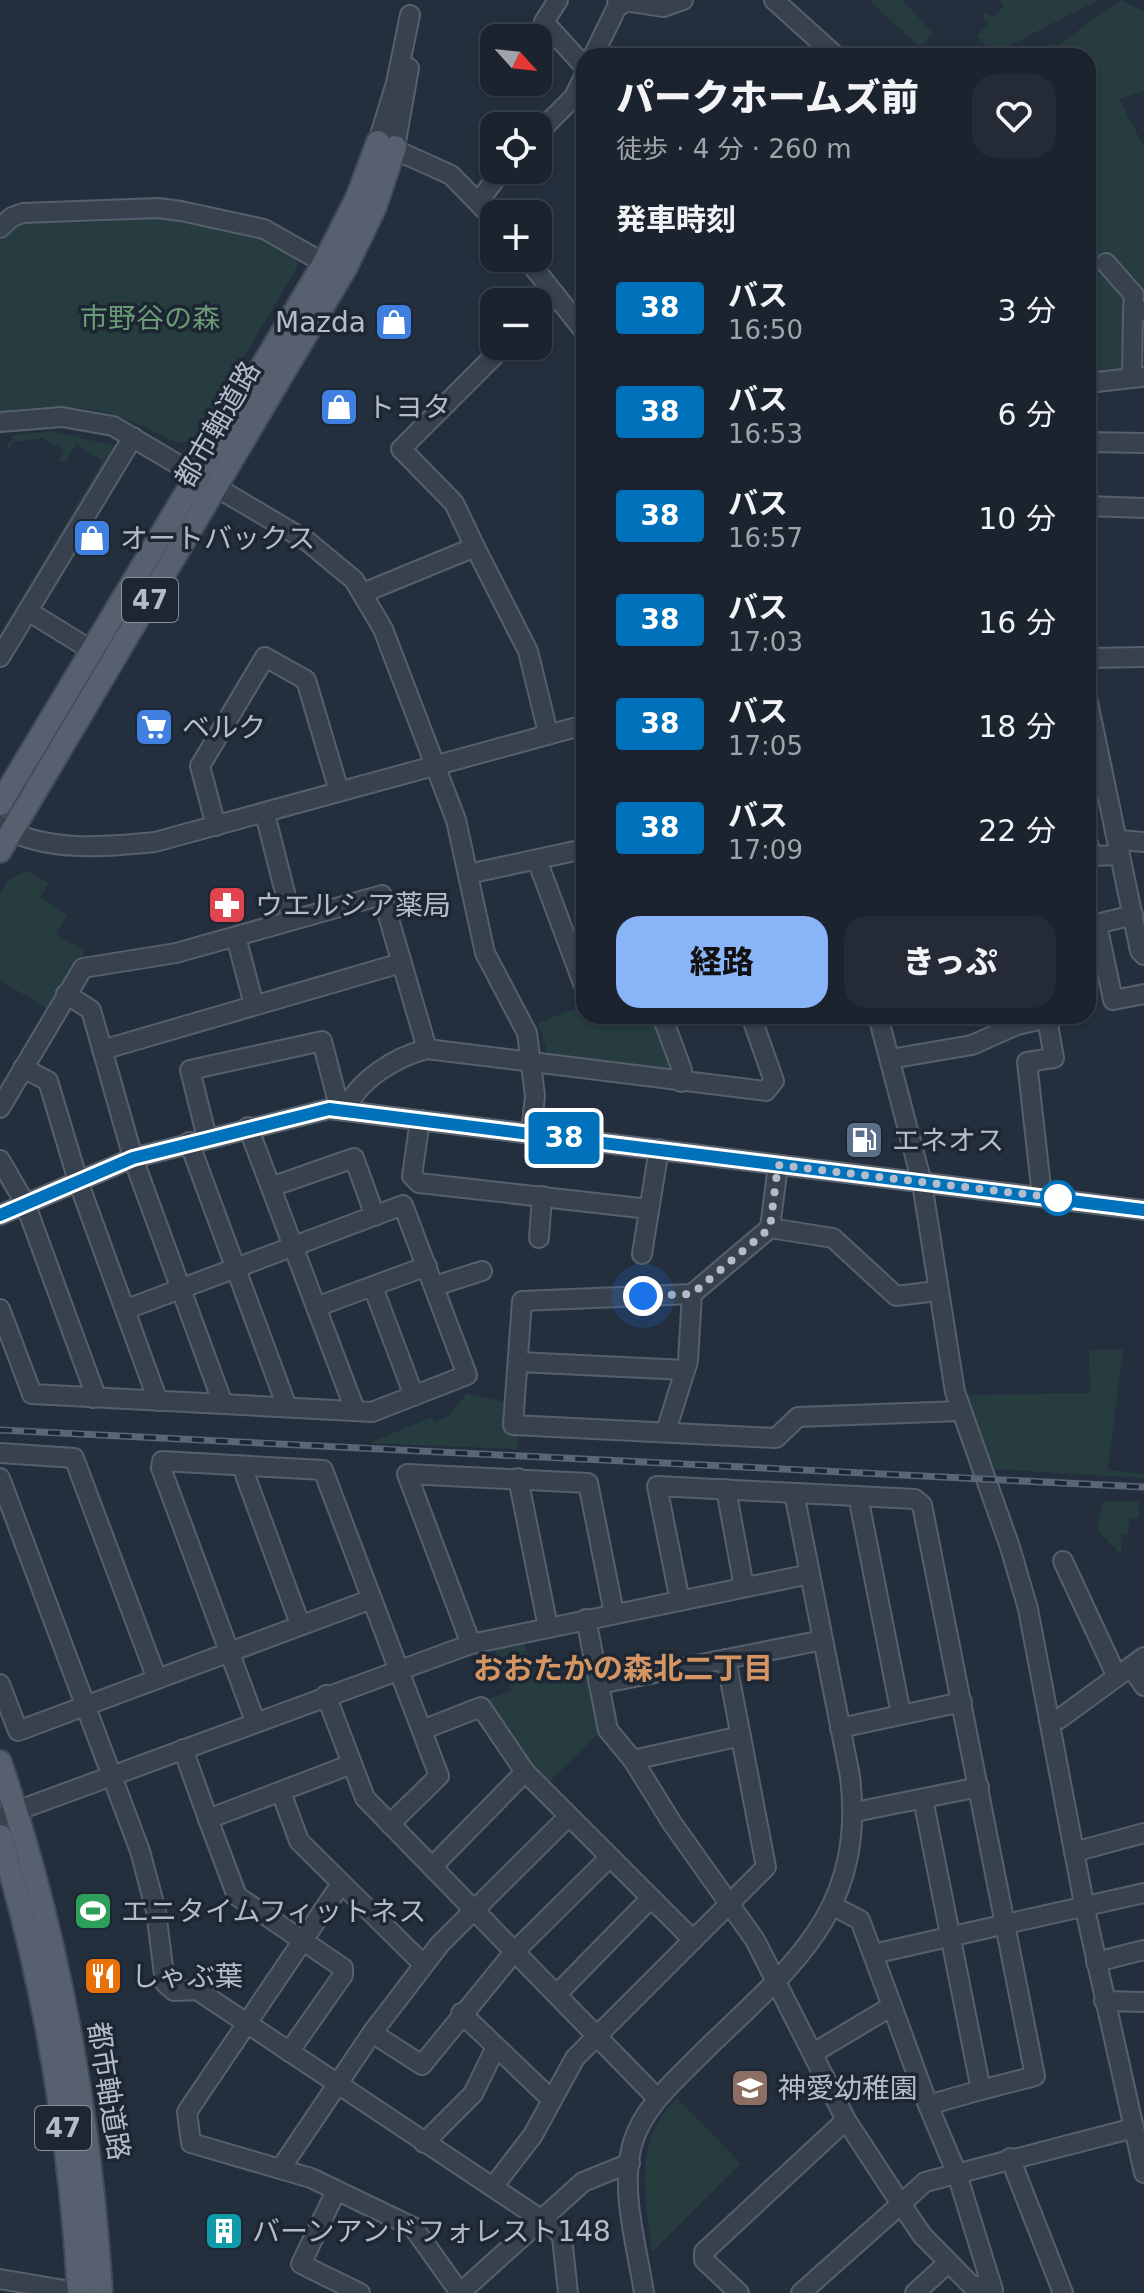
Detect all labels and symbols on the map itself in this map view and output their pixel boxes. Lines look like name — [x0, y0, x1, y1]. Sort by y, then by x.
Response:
north arrow — [480, 24, 552, 96]
shop icon: Mazda — [373, 301, 415, 343]
park label: 市野谷の森 — [80, 302, 220, 335]
place label: Mazda — [275, 306, 366, 339]
street label: 都市軸道路 — [168, 355, 267, 493]
shop icon: トヨタ — [318, 386, 360, 428]
place label: トヨタ — [367, 391, 451, 424]
shop icon: オートバックス — [71, 517, 113, 559]
place label: オートバックス — [120, 522, 315, 555]
road number: 47 — [122, 578, 178, 622]
supermarket icon: ベルク — [133, 706, 175, 748]
place label: ベルク — [182, 711, 266, 744]
pharmacy icon: ウエルシア薬局 — [206, 884, 248, 926]
place label: ウエルシア薬局 — [255, 889, 451, 922]
line badge: 38 — [528, 1112, 600, 1164]
fuel station icon: エネオス — [843, 1119, 885, 1161]
place label: エネオス — [892, 1124, 1004, 1157]
unlabelled marker — [1041, 1181, 1075, 1215]
your location — [623, 1276, 663, 1316]
district label: おおたかの森北二丁目 — [473, 1651, 773, 1686]
sports icon: エニタイムフィットネス — [72, 1890, 114, 1932]
place label: エニタイムフィットネス — [121, 1895, 426, 1928]
restaurant icon: しゃぶ葉 — [82, 1955, 124, 1997]
place label: しゃぶ葉 — [131, 1960, 243, 1993]
street label: 都市軸道路 — [81, 2019, 136, 2163]
school or university icon: 神愛幼稚園 — [729, 2067, 771, 2109]
place label: 神愛幼稚園 — [778, 2072, 918, 2105]
road number: 47 — [35, 2106, 91, 2150]
building icon: バーンアンドフォレスト148 — [203, 2210, 245, 2252]
place label: バーンアンドフォレスト148 — [252, 2215, 611, 2248]

